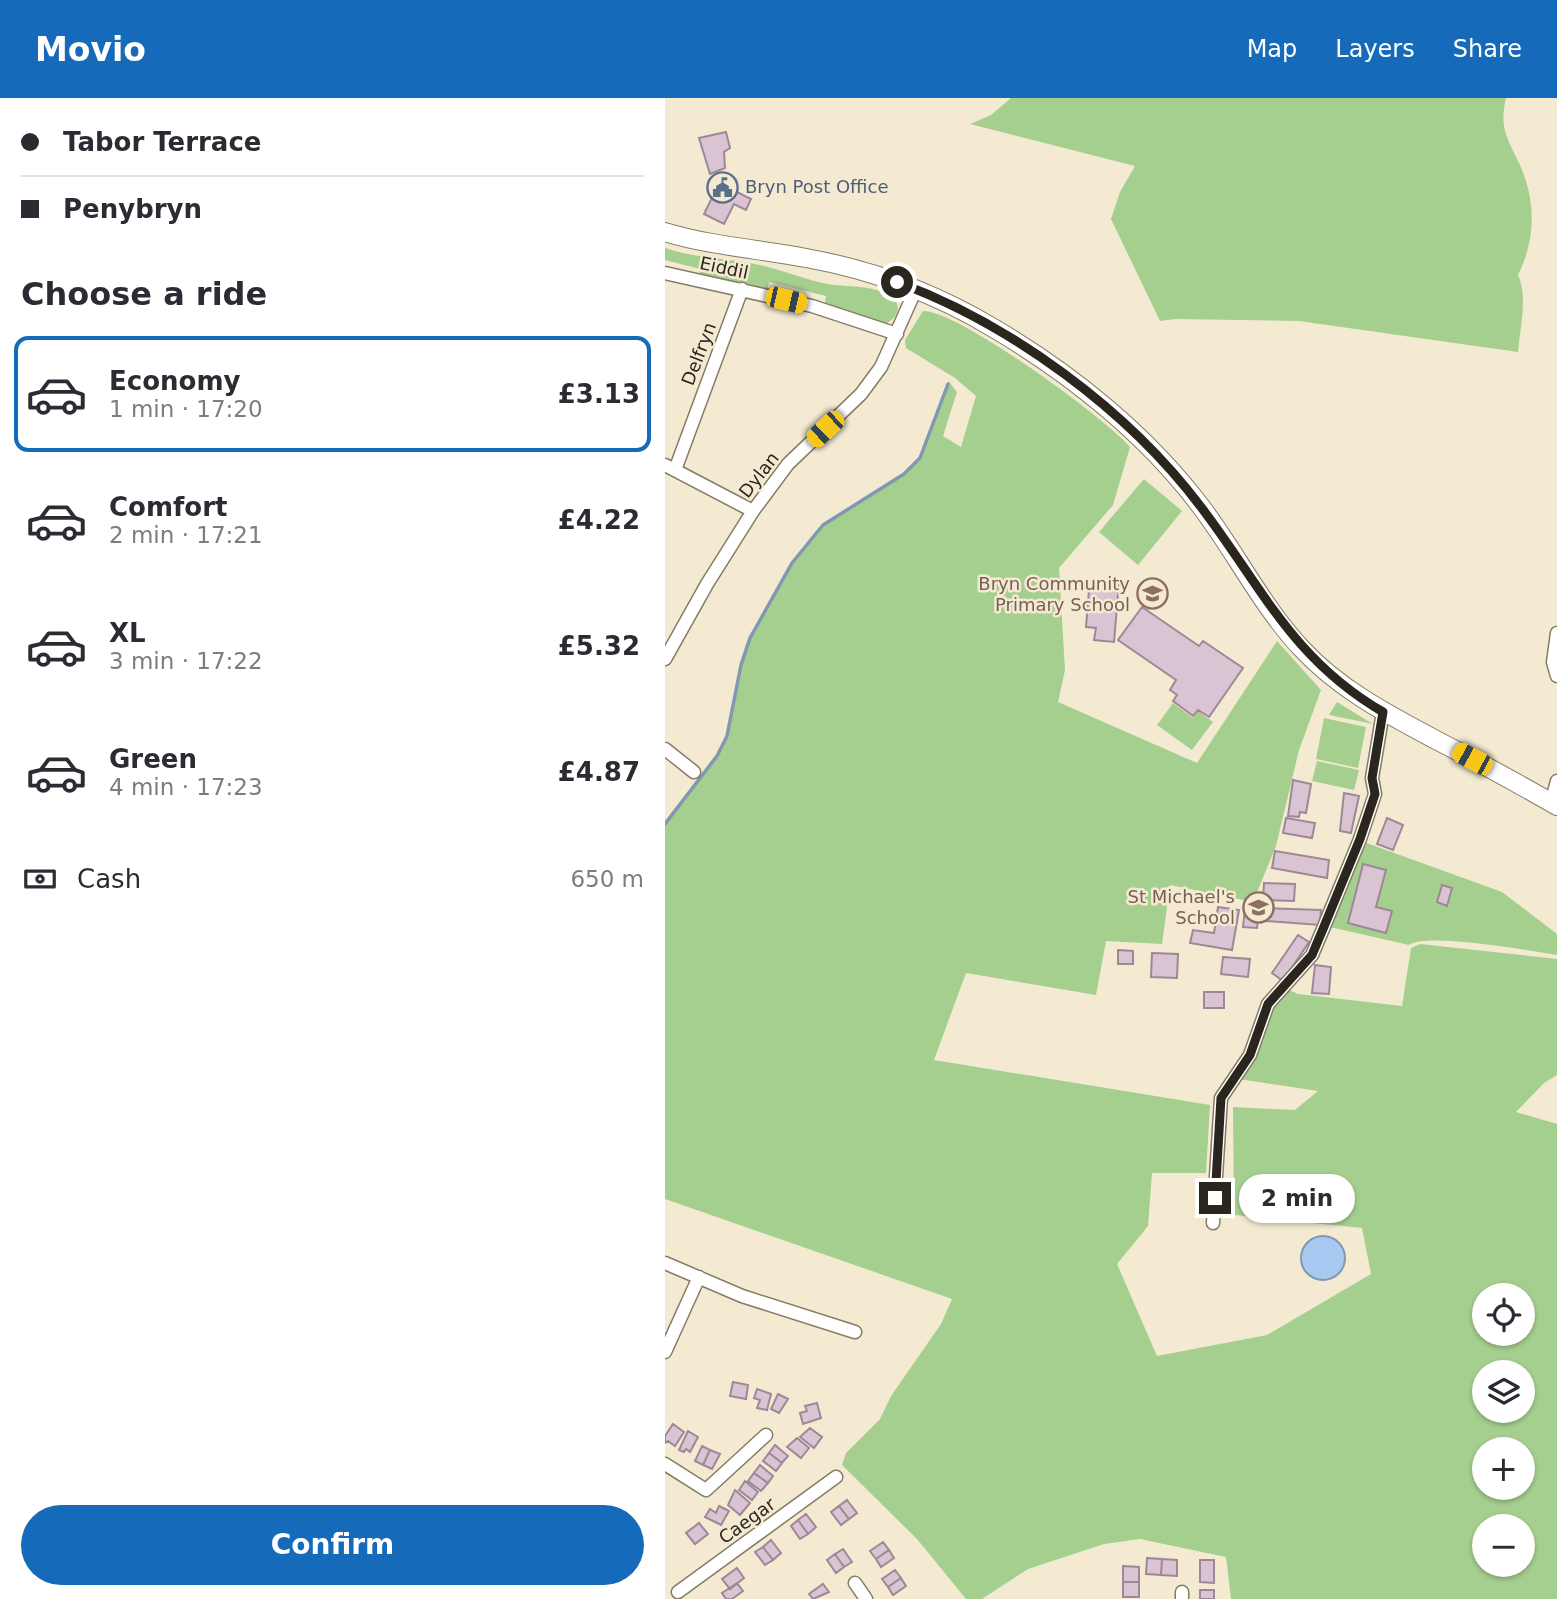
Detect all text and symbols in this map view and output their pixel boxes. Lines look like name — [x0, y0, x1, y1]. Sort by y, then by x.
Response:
text: Movio — [35, 30, 146, 69]
text: Map — [1247, 35, 1297, 63]
text: Layers — [1335, 35, 1415, 63]
text: Share — [1453, 35, 1522, 63]
text: Tabor Terrace — [63, 127, 261, 157]
public building icon: Bryn Post Office — [705, 170, 739, 204]
place label: Bryn Post Office — [745, 176, 888, 197]
text: Penybryn — [63, 194, 202, 224]
street label: Eiddil — [698, 252, 750, 283]
route start — [881, 266, 913, 298]
text: Choose a ride — [21, 275, 267, 313]
car — [764, 285, 809, 315]
street label: Delfryn — [677, 319, 720, 388]
icon: car — [25, 363, 88, 426]
text: Economy — [109, 366, 240, 396]
text: £3.13 — [558, 379, 640, 409]
text: 1 min · 17:20 — [109, 396, 263, 422]
car — [803, 407, 848, 451]
street label: Dylan — [734, 448, 783, 502]
icon: car — [25, 489, 88, 552]
text: Comfort — [109, 492, 227, 522]
text: £4.22 — [558, 505, 640, 535]
text: 2 min · 17:21 — [109, 522, 263, 548]
place label: Bryn Community Primary School — [978, 573, 1130, 615]
school or university icon: Bryn Community Primary School — [1136, 577, 1170, 611]
icon: car — [25, 615, 88, 678]
text: XL — [109, 618, 146, 648]
text: £5.32 — [558, 631, 640, 661]
text: 3 min · 17:22 — [109, 648, 263, 674]
car — [1449, 740, 1496, 778]
icon: car — [25, 741, 88, 804]
text: Green — [109, 744, 197, 774]
text: £4.87 — [558, 757, 640, 787]
text: 4 min · 17:23 — [109, 774, 263, 800]
icon: cash — [21, 860, 59, 898]
text: Cash — [77, 864, 141, 894]
text: 650 m — [570, 866, 644, 892]
place label: St Michael's School — [1128, 886, 1235, 928]
school or university icon: St Michael's School — [1241, 890, 1275, 924]
callout: 2 min — [1239, 1174, 1355, 1222]
route end — [1199, 1182, 1231, 1214]
text: 2 min — [1261, 1185, 1333, 1211]
map controls — [1472, 1283, 1535, 1577]
button: locate — [1472, 1283, 1535, 1346]
button: layers — [1472, 1360, 1535, 1423]
button: + — [1472, 1437, 1535, 1500]
street label: Caegar — [714, 1493, 779, 1548]
button: Confirm — [21, 1505, 644, 1585]
button: − — [1472, 1514, 1535, 1577]

